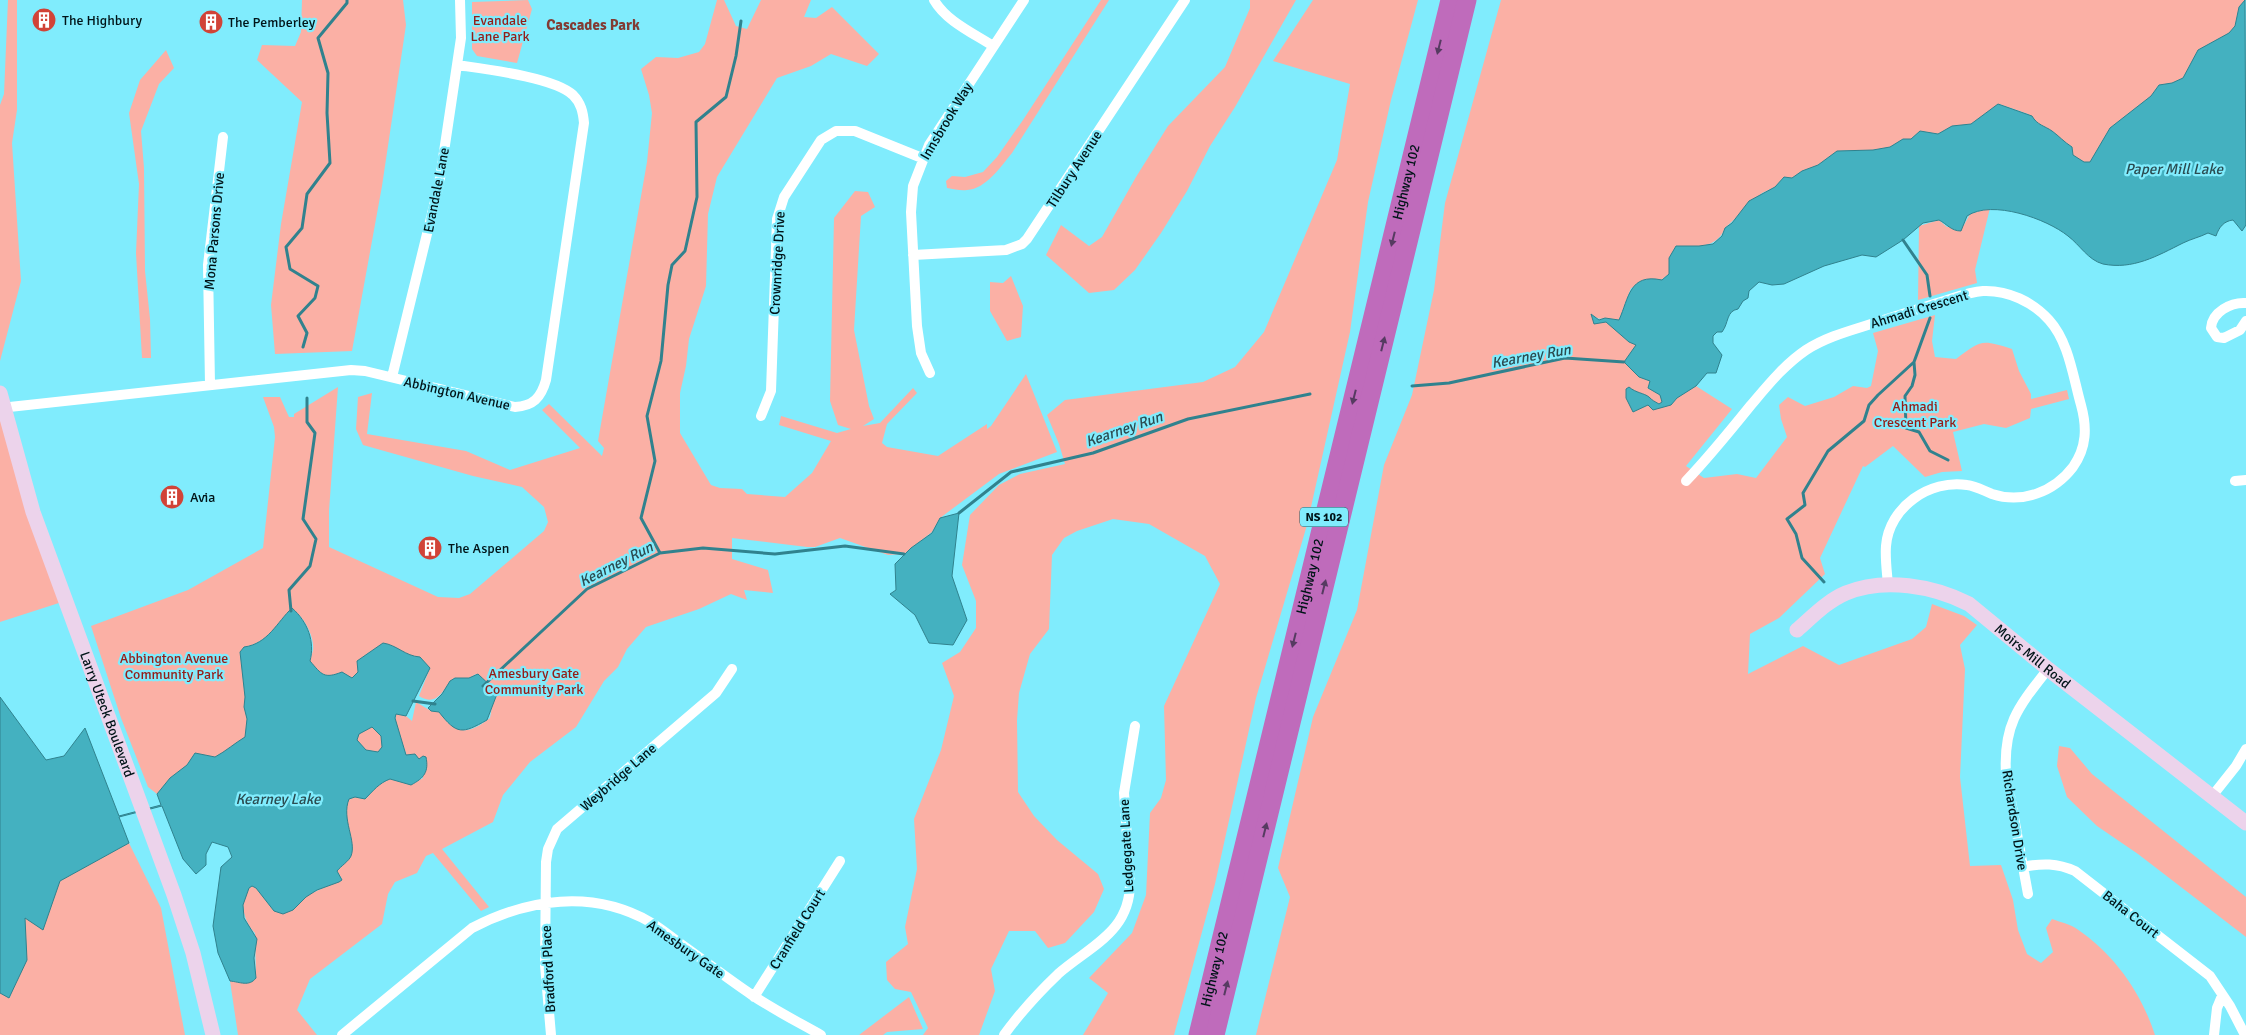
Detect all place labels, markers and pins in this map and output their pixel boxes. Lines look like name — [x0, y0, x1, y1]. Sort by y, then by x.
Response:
building icon: The Highbury — [31, 7, 57, 33]
building icon: The Pemberley — [198, 9, 224, 35]
place label: The Highbury — [62, 12, 142, 29]
place label: The Pemberley — [228, 14, 316, 31]
building icon: Avia — [159, 484, 185, 510]
place label: Avia — [190, 489, 215, 506]
building icon: The Aspen — [417, 535, 443, 561]
place label: The Aspen — [448, 540, 509, 557]

